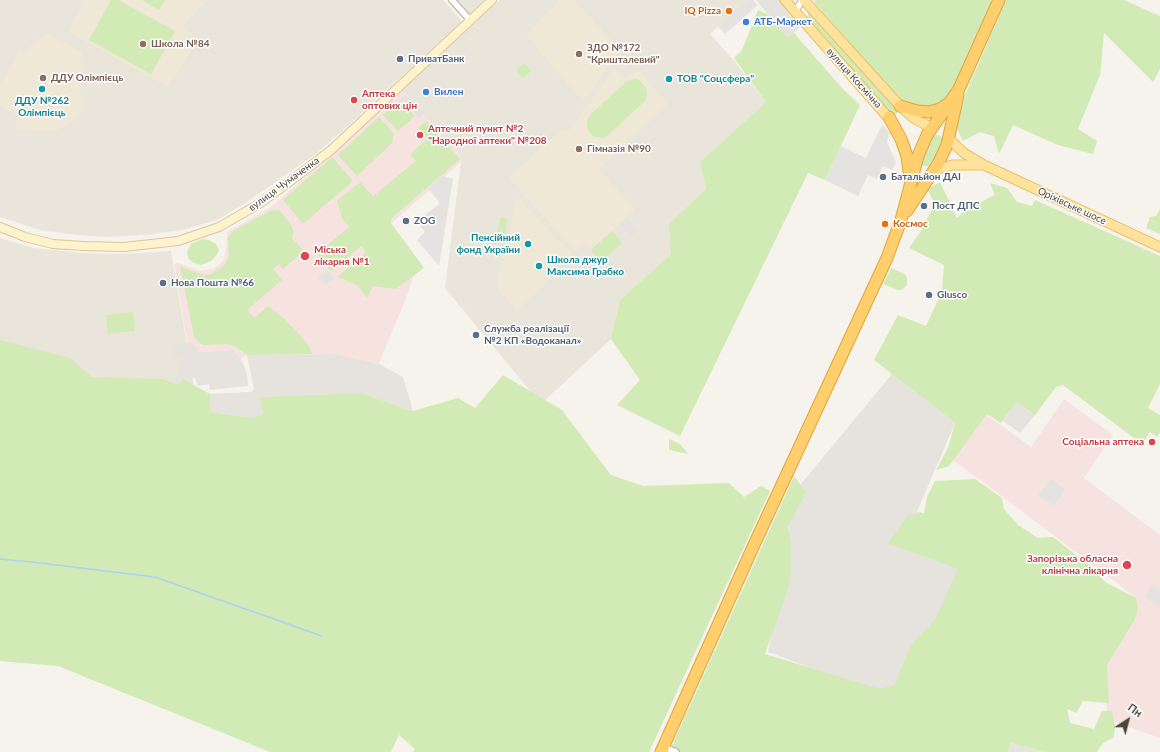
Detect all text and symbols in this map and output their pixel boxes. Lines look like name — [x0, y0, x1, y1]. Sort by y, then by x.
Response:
place label: IQ Pizza — [685, 5, 721, 17]
marker: IQ Pizza — [724, 6, 734, 16]
place label: АТБ-Маркет — [754, 16, 812, 28]
marker: АТБ-Маркет — [741, 17, 751, 27]
place label: Школа №84 — [151, 38, 209, 50]
marker: Школа №84 — [138, 39, 148, 49]
place label: ЗДО №172 "Кришталевий" — [587, 42, 660, 66]
street label: вулиця Космічна — [824, 46, 884, 110]
marker: ЗДО №172 "Кришталевий" — [574, 49, 584, 59]
place label: ПриватБанк — [408, 53, 465, 65]
marker: ПриватБанк — [395, 54, 405, 64]
place label: ДДУ Олімпієць — [51, 72, 123, 84]
marker: ДДУ Олімпієць — [38, 73, 48, 83]
place label: ТОВ "Соцсфера" — [677, 73, 754, 85]
marker: ТОВ "Соцсфера" — [664, 74, 674, 84]
marker: ДДУ №262 Олімпієць — [37, 84, 47, 94]
place label: Вилен — [434, 86, 463, 98]
marker: Вилен — [421, 87, 431, 97]
place label: Аптека оптових цін — [362, 88, 417, 112]
place label: ДДУ №262 Олімпієць — [15, 95, 69, 118]
marker: Аптека оптових цін — [349, 95, 359, 105]
place label: Аптечний пункт №2 "Народної аптеки" №208 — [428, 123, 547, 146]
marker: Аптечний пункт №2 "Народної аптеки" №208 — [415, 130, 425, 140]
place label: Гімназія №90 — [587, 143, 651, 155]
marker: Гімназія №90 — [574, 144, 584, 154]
street label: вулиця Чумаченка — [246, 154, 322, 214]
place label: Батальйон ДАI — [891, 171, 961, 183]
marker: Батальйон ДАI — [878, 172, 888, 182]
street label: Оріхівське шосе — [1036, 185, 1108, 227]
place label: Пост ДПС — [932, 200, 980, 212]
marker: Пост ДПС — [919, 201, 929, 211]
place label: ZOG — [414, 215, 435, 227]
marker: ZOG — [401, 216, 411, 226]
place label: Космос — [893, 218, 928, 230]
marker: Космос — [880, 219, 890, 229]
place label: Пенсійний фонд України — [456, 232, 520, 256]
marker: Пенсійний фонд України — [523, 239, 533, 249]
place label: Міська лікарня №1 — [314, 244, 369, 268]
marker: Міська лікарня №1 — [299, 250, 311, 262]
place label: Школа джур Максима Грабко — [547, 254, 624, 278]
marker: Школа джур Максима Грабко — [534, 261, 544, 271]
place label: Нова Пошта №66 — [171, 277, 254, 289]
marker: Нова Пошта №66 — [158, 278, 168, 288]
place label: Glusco — [937, 289, 967, 301]
marker: Glusco — [924, 290, 934, 300]
place label: Служба реалізації №2 КП «Водоканал» — [484, 323, 581, 346]
marker: Служба реалізації №2 КП «Водоканал» — [471, 330, 481, 340]
place label: Соціальна аптека — [1062, 436, 1144, 448]
marker: Соціальна аптека — [1147, 437, 1157, 447]
place label: Запорізька обласна клінічна лікарня — [1027, 553, 1118, 576]
marker: Запорізька обласна клінічна лікарня — [1121, 559, 1133, 571]
north arrow — [1108, 700, 1148, 740]
text: Пн — [1126, 700, 1145, 719]

